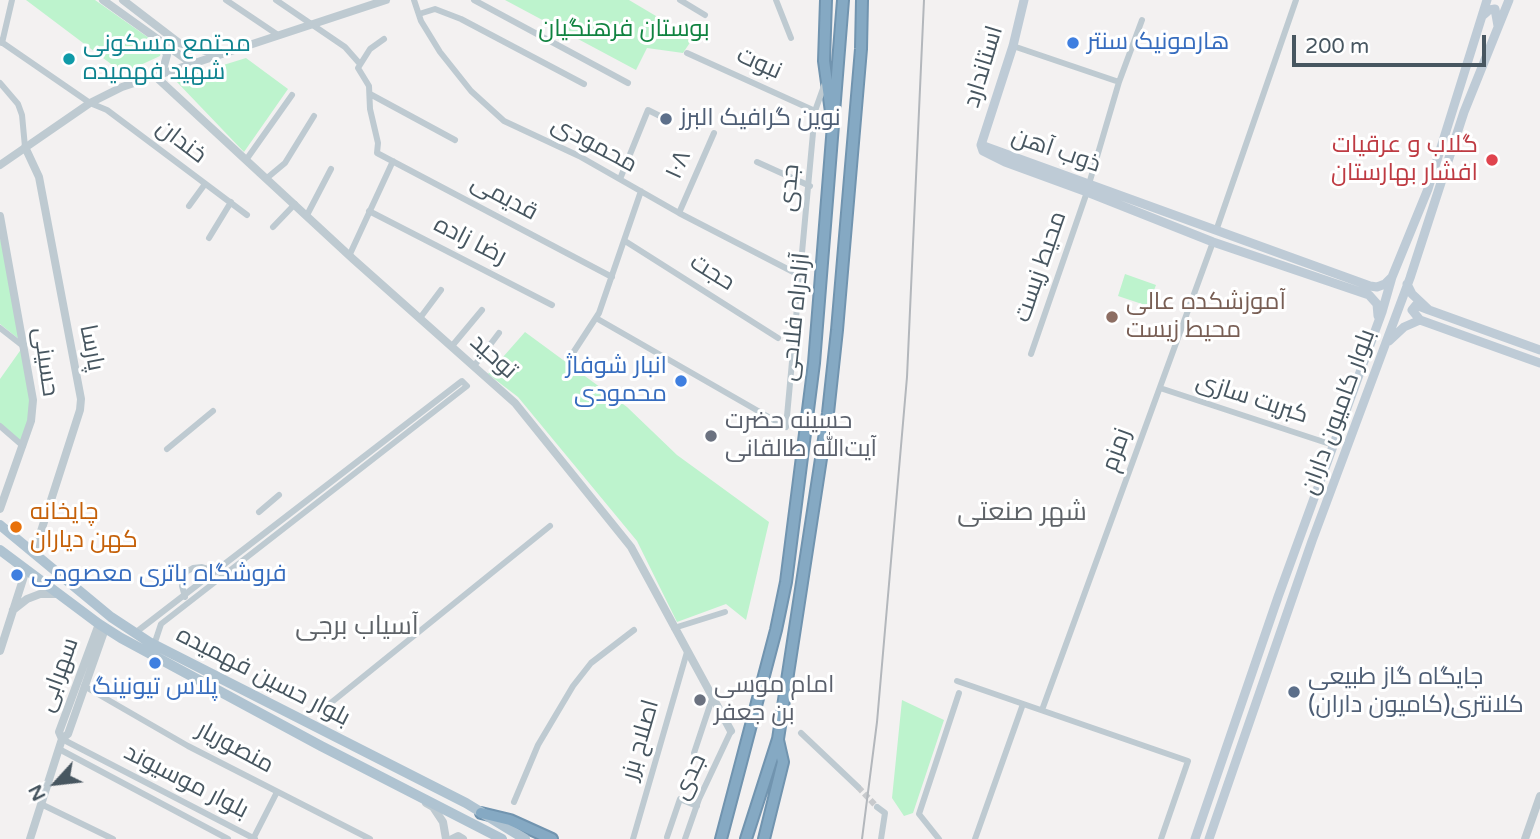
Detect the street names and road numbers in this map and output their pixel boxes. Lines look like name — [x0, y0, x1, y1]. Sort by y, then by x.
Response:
street label: استاندارد — [958, 23, 1010, 111]
street label: نبوت — [732, 41, 786, 87]
street label: محمودی — [546, 110, 642, 180]
street label: خندان — [150, 114, 212, 170]
street label: ذوب آهن — [1008, 122, 1104, 180]
street label: ۱۰۸ — [660, 146, 698, 184]
street label: جدی — [774, 163, 806, 213]
street label: قدیمی — [466, 169, 542, 227]
street label: محیط زیست — [1009, 208, 1073, 326]
street label: رضا زاده — [429, 211, 511, 271]
street label: حجت — [684, 248, 740, 298]
street label: آزادراه فلاحی — [775, 251, 817, 383]
street label: پارسا — [72, 322, 110, 374]
street label: بلوار کامیون داران — [1296, 325, 1382, 499]
street label: حسینی — [26, 326, 64, 398]
street label: توحید — [463, 328, 523, 386]
street label: کبریت سازی — [1192, 367, 1312, 431]
street label: زمزم — [1096, 424, 1138, 476]
street label: بلوار حسین فهمیده — [171, 621, 355, 733]
street label: سهرابی — [32, 634, 86, 716]
street label: اصلاح بزر — [616, 696, 666, 784]
street label: منصوریار — [192, 716, 278, 780]
street label: بلوار موسیوند — [119, 738, 253, 826]
street label: جدی — [667, 749, 713, 805]

